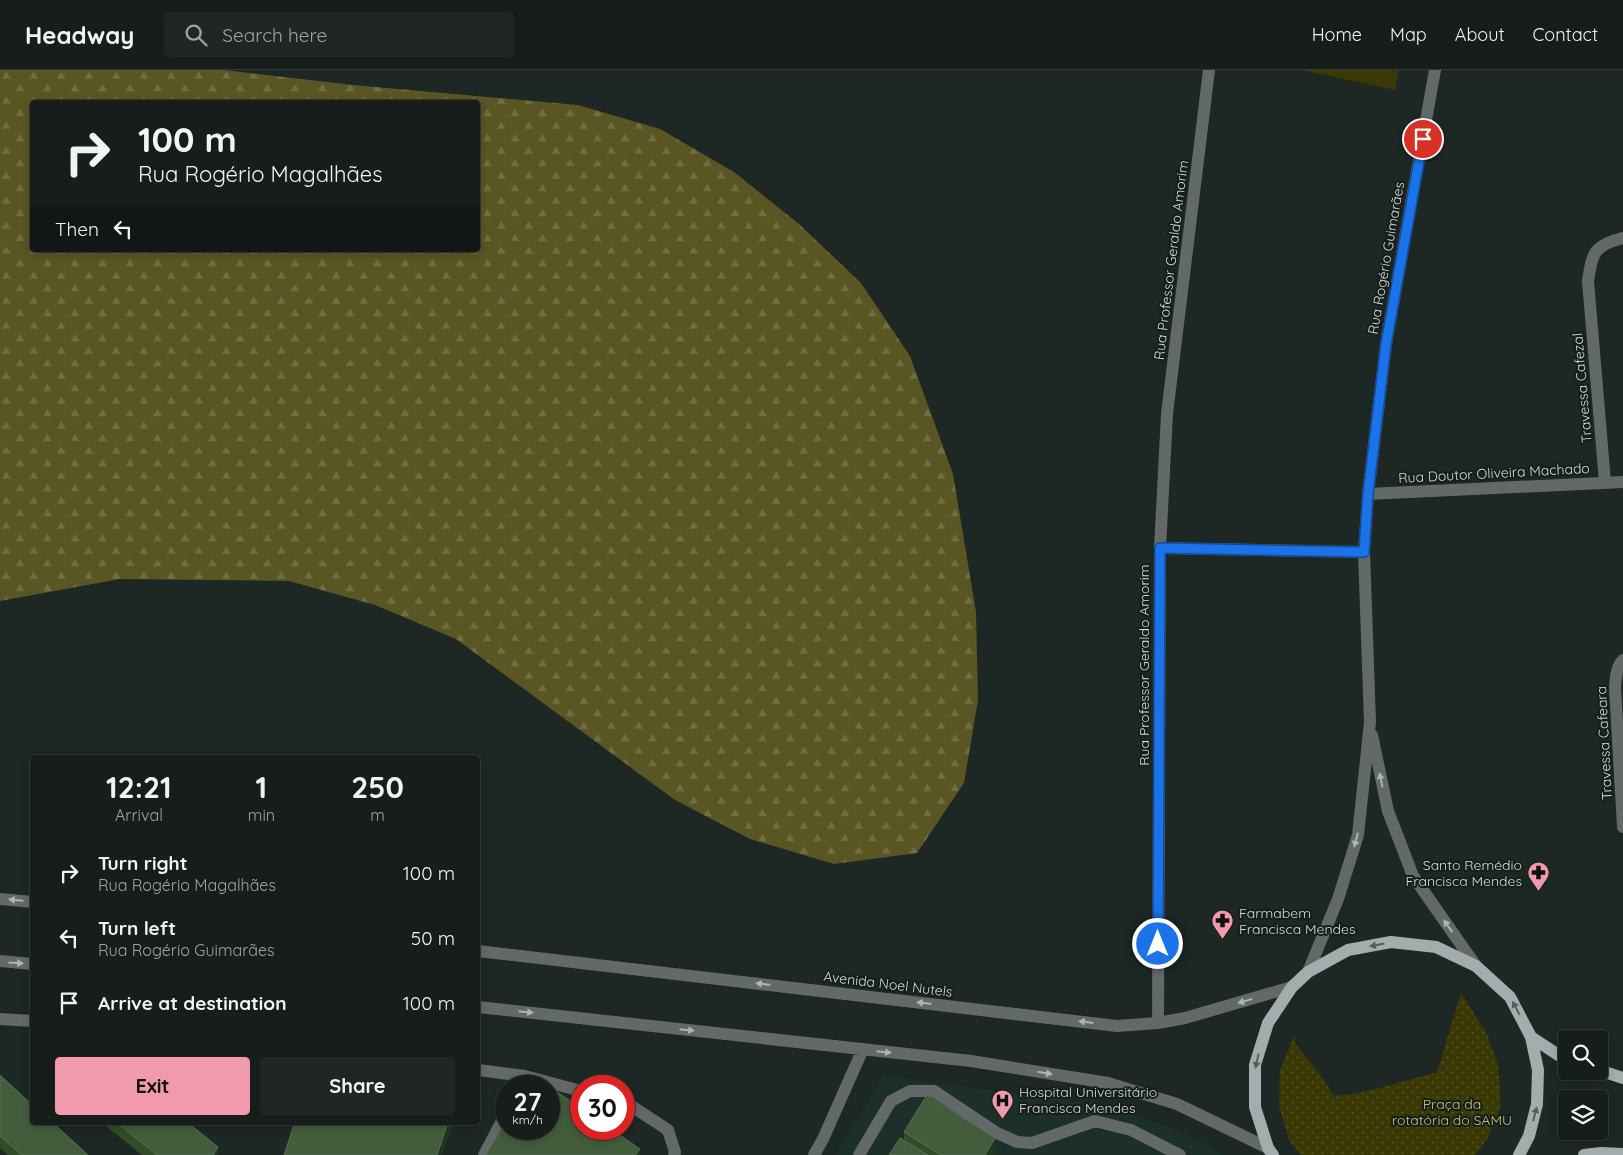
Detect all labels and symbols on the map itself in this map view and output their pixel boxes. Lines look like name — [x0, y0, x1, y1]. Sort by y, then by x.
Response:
pin — [1402, 118, 1444, 160]
street label: Rua Professor Geraldo Amorim — [1150, 159, 1192, 361]
street label: Rua Rogério Guimarães — [1364, 180, 1408, 336]
street label: Travessa Cafezal — [1568, 332, 1596, 444]
street label: Rua Doutor Oliveira Machado — [1398, 459, 1590, 487]
street label: Rua Professor Geraldo Amorim — [1135, 564, 1153, 766]
street label: Travessa Cafeara — [1592, 685, 1616, 801]
one-way arrow — [1377, 771, 1385, 787]
one-way arrow — [1352, 832, 1360, 848]
place label: Santo Remédio Francisca Mendes — [1405, 856, 1522, 890]
pharmacy icon: Santo Remédio Francisca Mendes — [1526, 861, 1550, 892]
one-way arrow — [8, 896, 24, 904]
place label: Farmabem Francisca Mendes — [1239, 904, 1356, 938]
pharmacy icon: Farmabem Francisca Mendes — [1211, 909, 1235, 940]
position arrow — [1131, 917, 1183, 969]
one-way arrow — [1443, 919, 1453, 933]
one-way arrow — [1369, 941, 1385, 949]
one-way arrow — [9, 959, 25, 967]
street label: Avenida Noel Nutels — [822, 967, 954, 1001]
one-way arrow — [755, 980, 771, 988]
one-way arrow — [1238, 997, 1253, 1005]
one-way arrow — [916, 999, 932, 1007]
one-way arrow — [1512, 1001, 1520, 1016]
one-way arrow — [518, 1008, 534, 1016]
one-way arrow — [1078, 1018, 1094, 1026]
one-way arrow — [680, 1026, 696, 1034]
one-way arrow — [876, 1048, 892, 1056]
one-way arrow — [1253, 1053, 1261, 1068]
one-way arrow — [1037, 1069, 1053, 1077]
speed limit sign: 30 — [570, 1075, 635, 1140]
place label: Hospital Universitário Francisca Mendes — [1019, 1083, 1157, 1117]
hospital icon: Hospital Universitário Francisca Mendes — [991, 1088, 1015, 1119]
park label: Praça da rotatória do SAMU — [1392, 1095, 1512, 1129]
one-way arrow — [1531, 1106, 1539, 1121]

